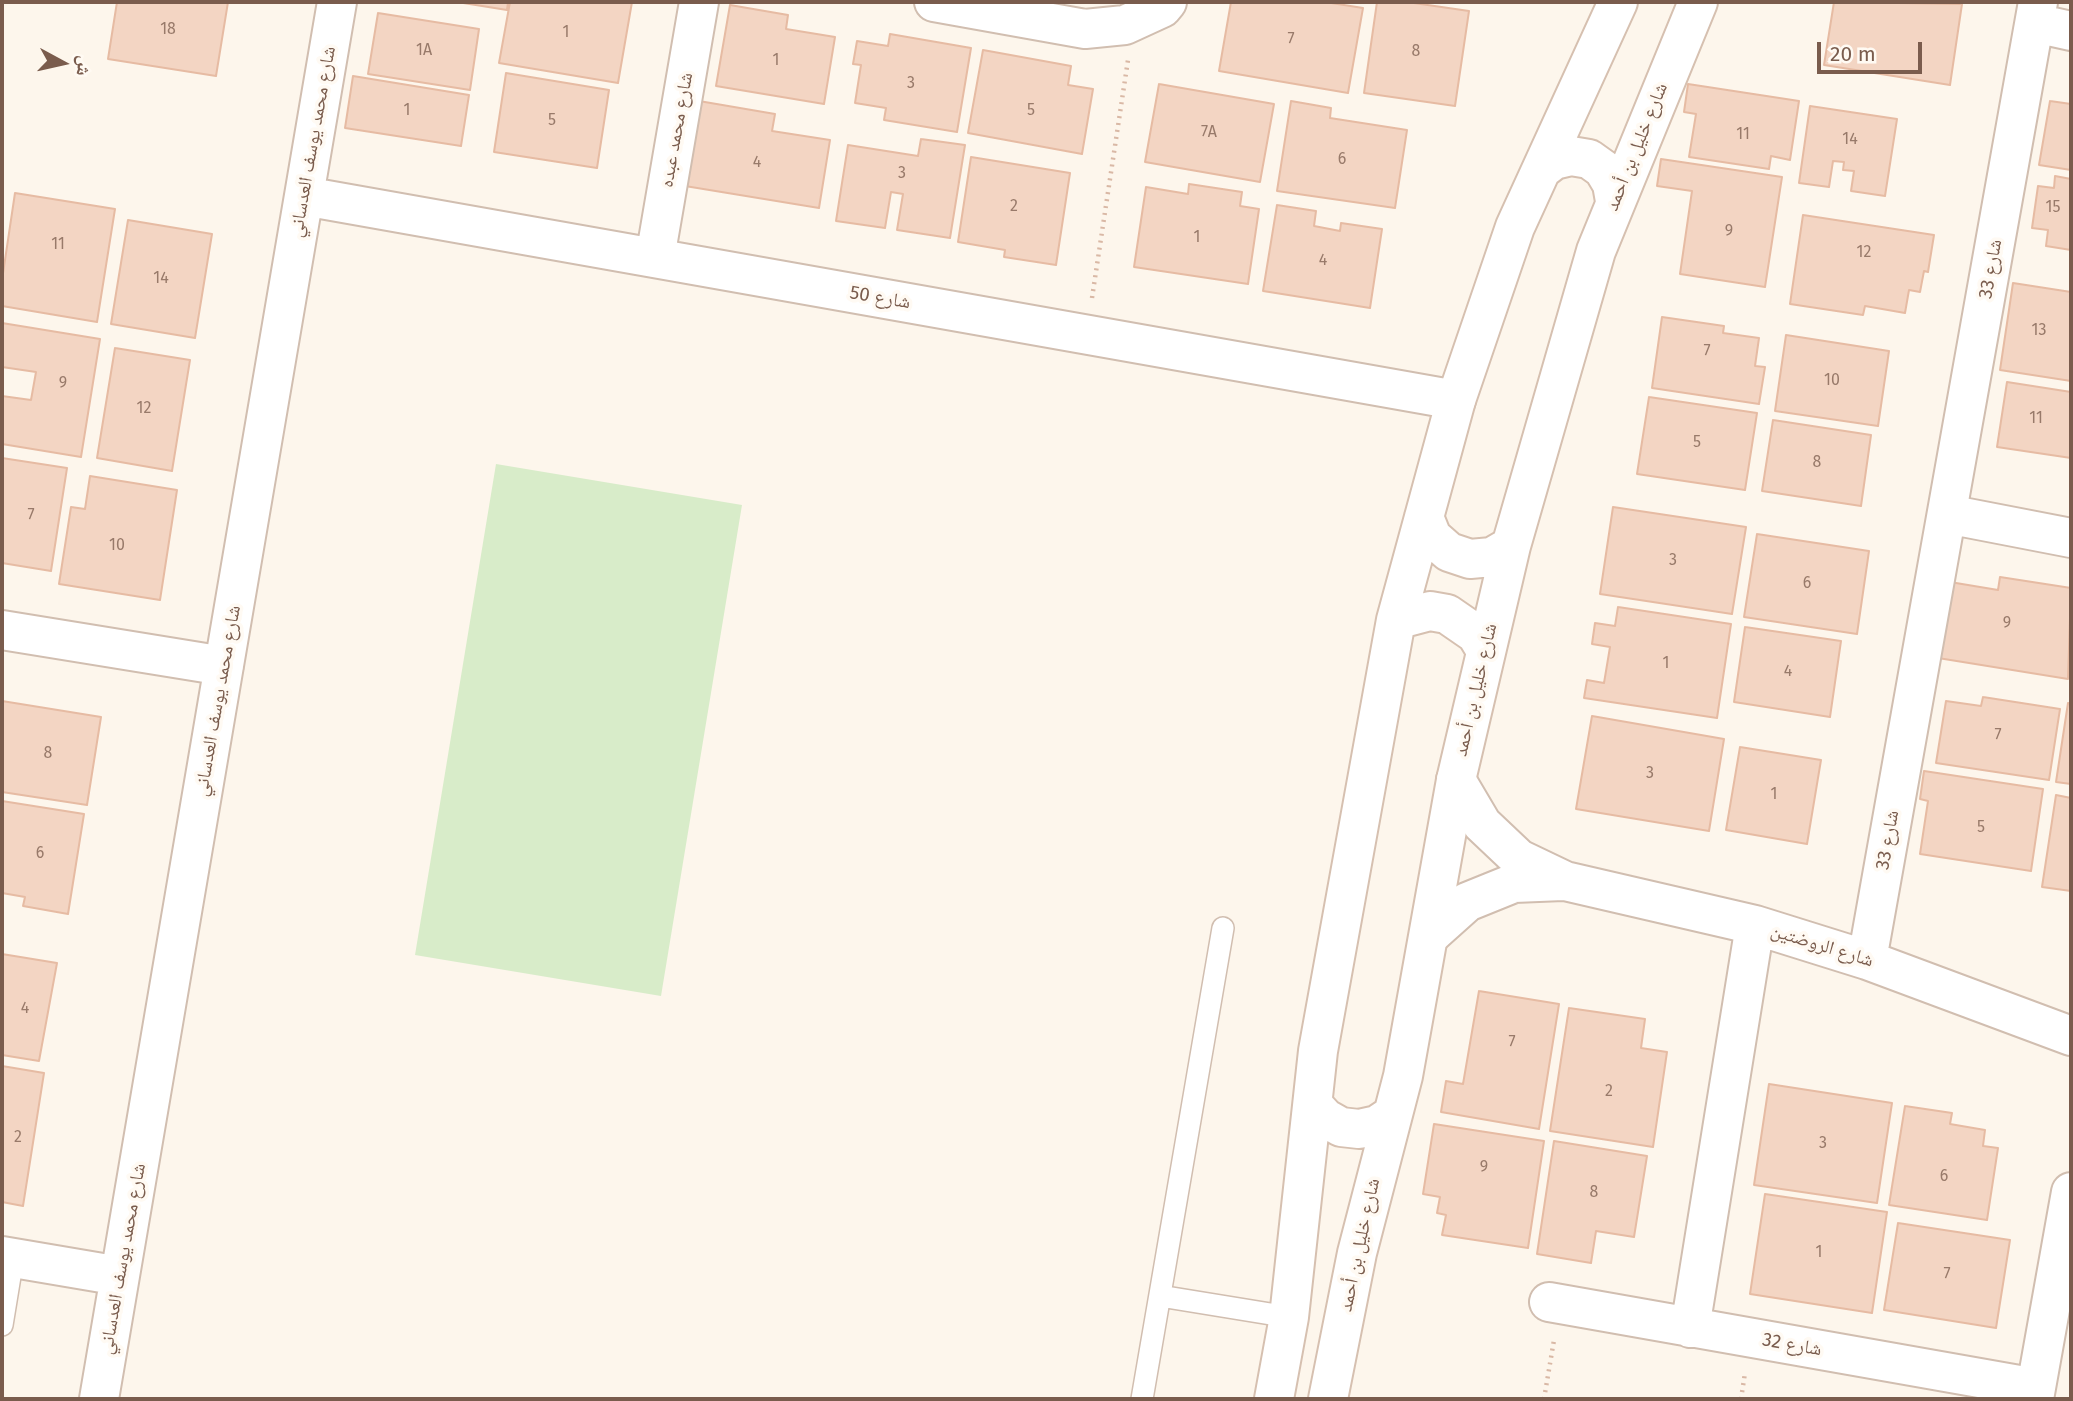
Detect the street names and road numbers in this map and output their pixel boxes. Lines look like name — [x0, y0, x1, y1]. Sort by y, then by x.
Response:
street label: شارع محمد يوسف العدساني — [285, 45, 341, 239]
street label: شارع محمد عبده — [656, 71, 698, 189]
street label: شارع خليل بن أحمد — [1601, 80, 1673, 214]
street label: شارع 33 — [1975, 237, 2007, 301]
street label: شارع 50 — [848, 281, 912, 315]
street label: شارع محمد يوسف العدساني — [190, 604, 246, 798]
street label: شارع خليل بن أحمد — [1450, 621, 1502, 759]
street label: شارع 33 — [1872, 808, 1904, 872]
street label: شارع الروضتين — [1768, 920, 1876, 972]
street label: شارع محمد يوسف العدساني — [95, 1162, 151, 1356]
street label: شارع خليل بن أحمد — [1335, 1176, 1385, 1314]
street label: شارع 32 — [1761, 1329, 1823, 1361]

